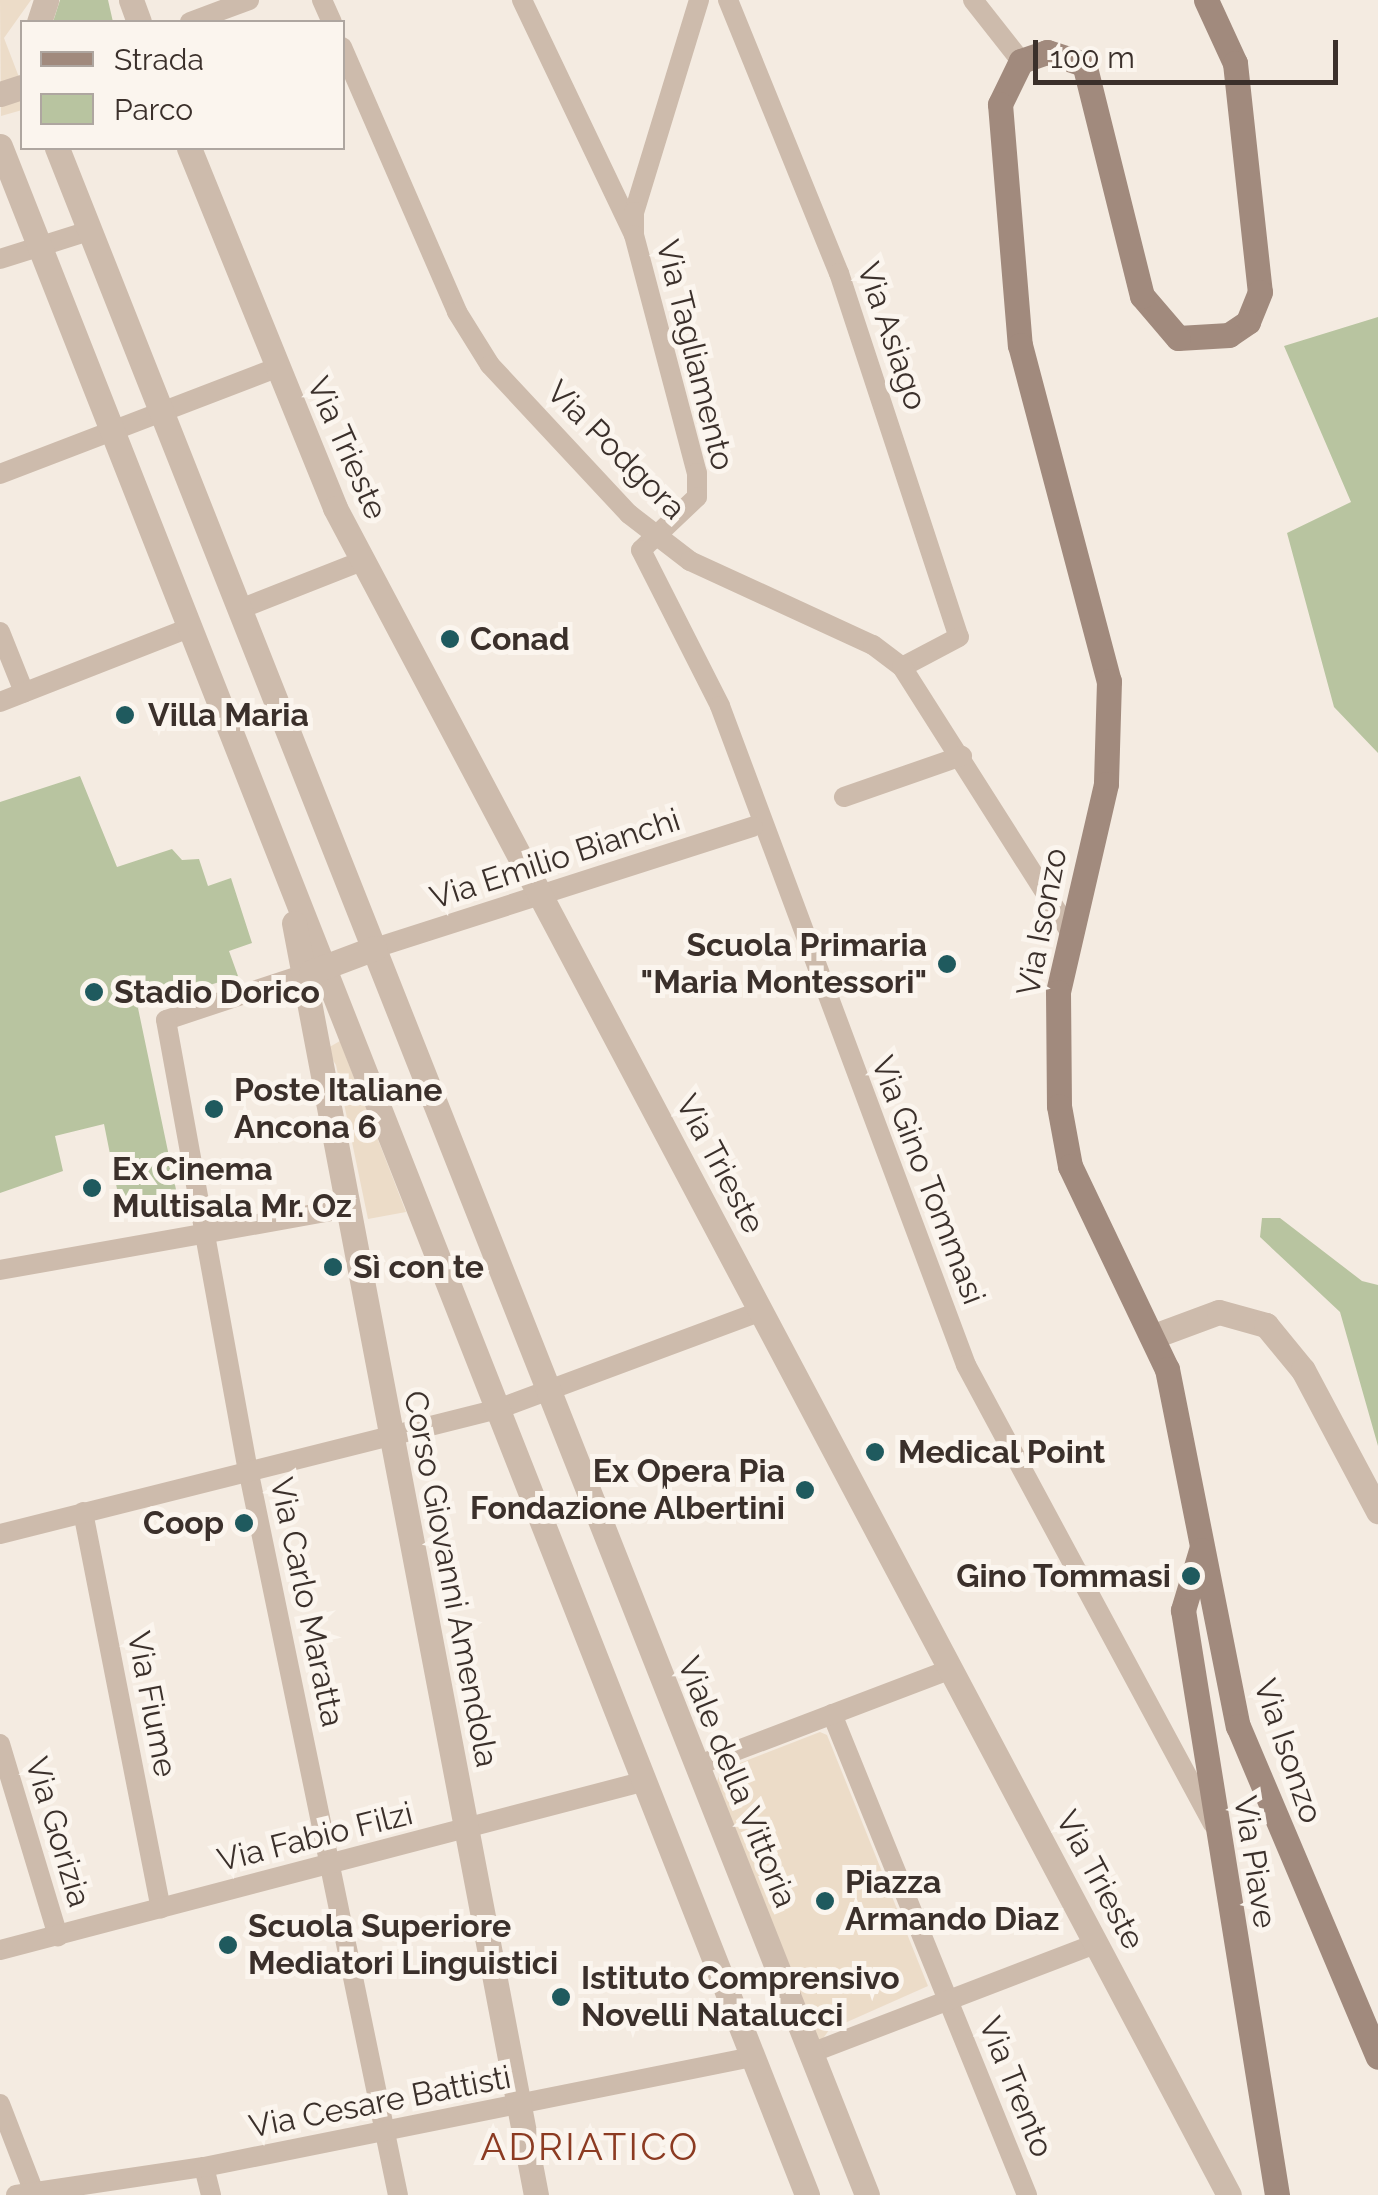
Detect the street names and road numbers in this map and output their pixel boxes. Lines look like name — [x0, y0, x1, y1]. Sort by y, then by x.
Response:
street label: Via Tagliamento — [648, 235, 742, 475]
street label: Via Asiago — [849, 257, 935, 415]
street label: Via Trieste — [298, 370, 396, 526]
street label: Via Podgora — [539, 373, 693, 527]
street label: Via Emilio Bianchi — [425, 800, 685, 918]
street label: Via Isonzo — [1009, 845, 1075, 999]
street label: Via Gino Tommasi — [863, 1050, 993, 1310]
street label: Via Trieste — [667, 1088, 773, 1240]
street label: Corso Giovanni Amendola — [396, 1387, 506, 1771]
street label: Via Carlo Maratta — [262, 1474, 352, 1730]
street label: Via Fiume — [119, 1628, 185, 1780]
street label: Viale della Vittoria — [669, 1651, 805, 1913]
street label: Via Isonzo — [1245, 1674, 1331, 1828]
street label: Via Gorizia — [17, 1752, 99, 1912]
street label: Via Piave — [1226, 1793, 1284, 1931]
street label: Via Fabio Filzi — [213, 1794, 417, 1880]
street label: Via Trieste — [1047, 1804, 1153, 1956]
street label: Via Trento — [970, 2011, 1062, 2163]
street label: Via Cesare Battisti — [246, 2058, 514, 2146]

